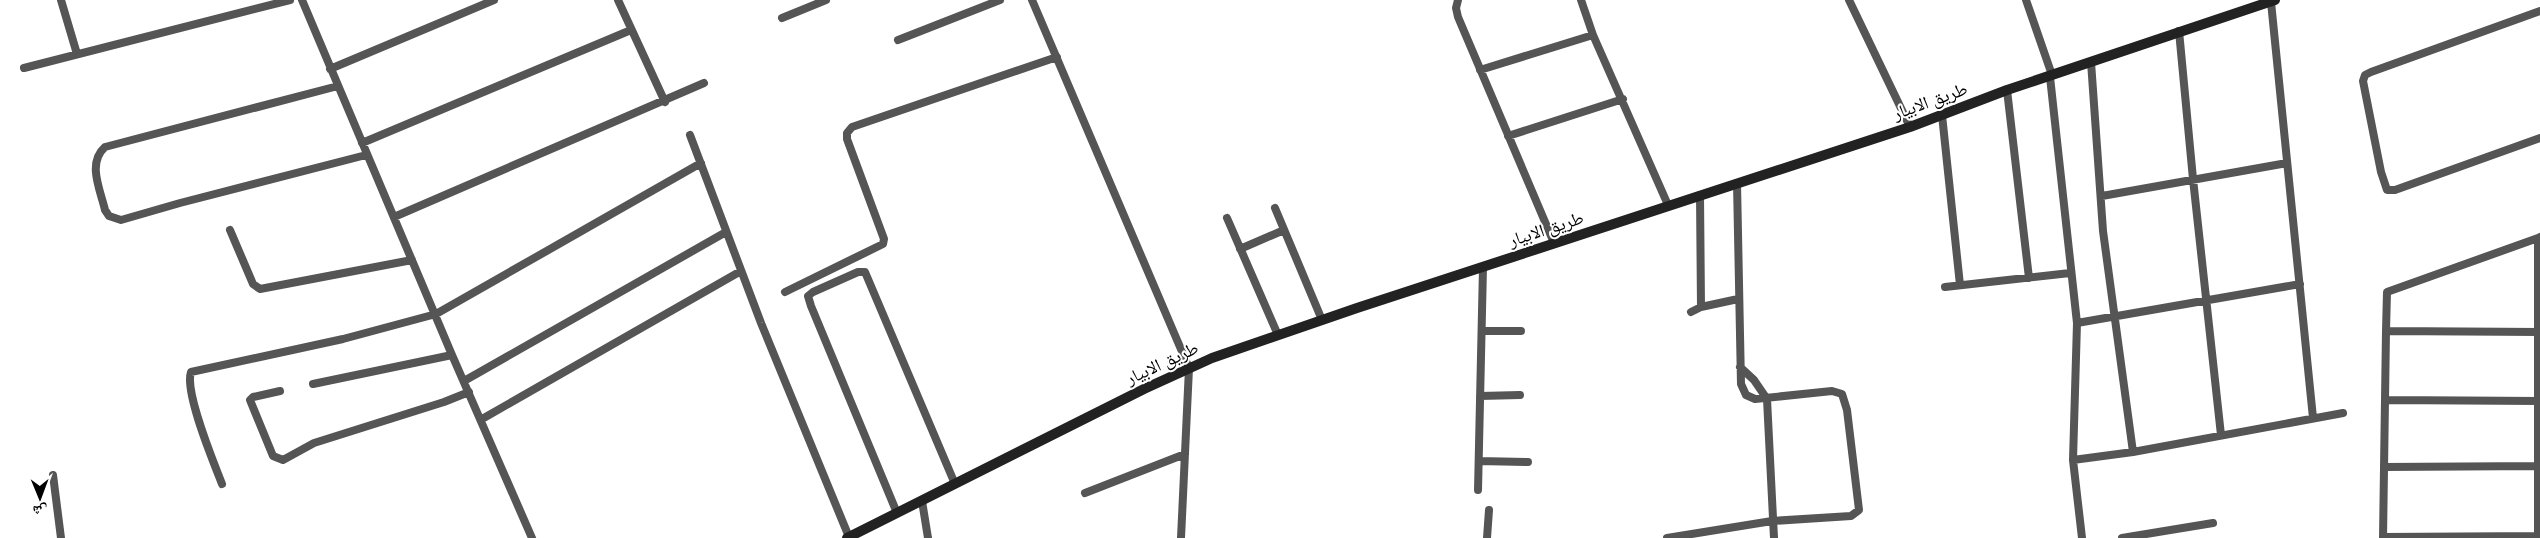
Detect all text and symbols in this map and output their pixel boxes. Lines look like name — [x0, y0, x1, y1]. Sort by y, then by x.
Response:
street label: طريق الابيار — [1889, 77, 1970, 125]
street label: طريق الابيار — [1505, 207, 1586, 252]
street label: طريق الابيار — [1121, 337, 1202, 390]
north arrow — [15, 473, 65, 523]
text: ش — [33, 502, 48, 519]

